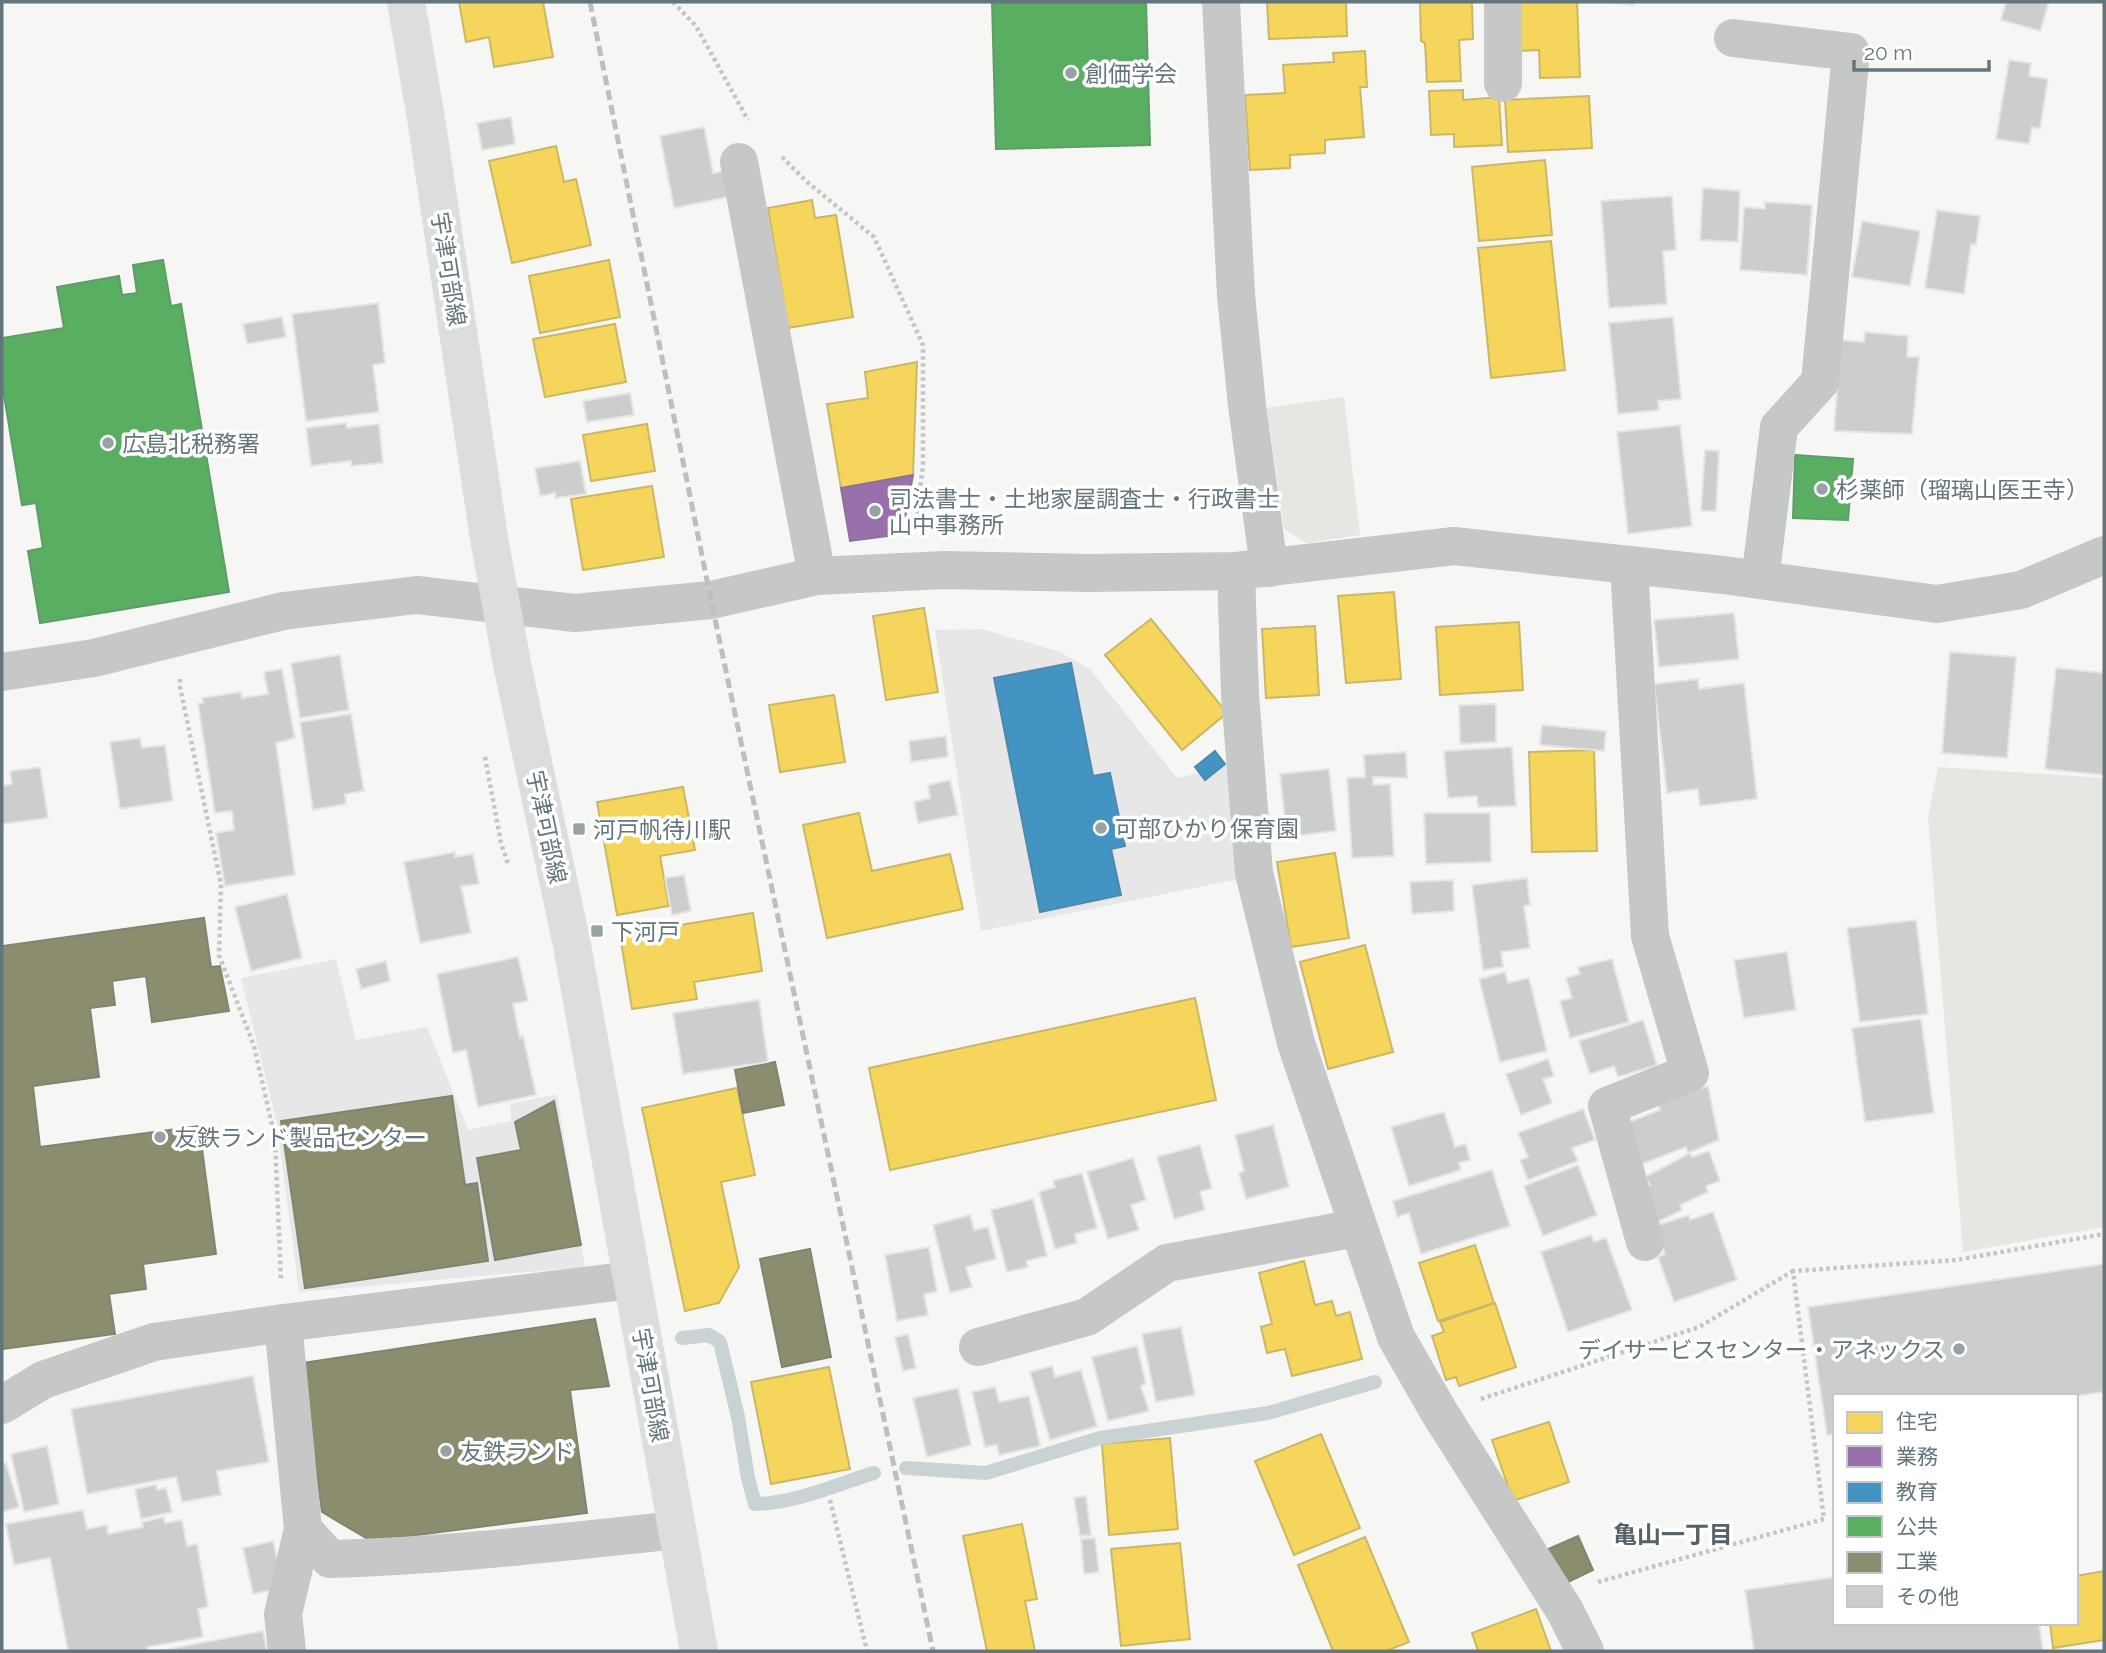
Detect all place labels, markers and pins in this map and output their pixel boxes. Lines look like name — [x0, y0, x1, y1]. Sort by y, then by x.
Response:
place label: 創価学会 — [1085, 60, 1177, 87]
marker: 創価学会 — [1063, 65, 1079, 81]
place label: 広島北税務署 — [122, 430, 260, 457]
marker: 広島北税務署 — [100, 435, 116, 451]
place label: 杉薬師（瑠璃山医王寺） — [1836, 476, 2089, 503]
marker: 杉薬師（瑠璃山医王寺） — [1814, 481, 1830, 497]
place label: 司法書士・土地家屋調査士・行政書士 山中事務所 — [889, 485, 1280, 538]
marker: 司法書士・土地家屋調査士・行政書士 山中事務所 — [867, 503, 883, 519]
place label: 可部ひかり保育園 — [1115, 815, 1299, 842]
place label: 河戸帆待川駅 — [593, 816, 731, 843]
marker: 可部ひかり保育園 — [1093, 820, 1109, 836]
marker: 河戸帆待川駅 — [571, 821, 587, 837]
place label: 下河戸 — [611, 918, 680, 945]
marker: 下河戸 — [589, 923, 605, 939]
place label: 友鉄ランド製品センター — [174, 1124, 427, 1151]
marker: 友鉄ランド製品センター — [152, 1129, 168, 1145]
place label: デイサービスセンター・アネックス — [1578, 1336, 1945, 1363]
marker: デイサービスセンター・アネックス — [1951, 1341, 1967, 1357]
place label: 友鉄ランド — [460, 1438, 575, 1465]
marker: 友鉄ランド — [438, 1443, 454, 1459]

